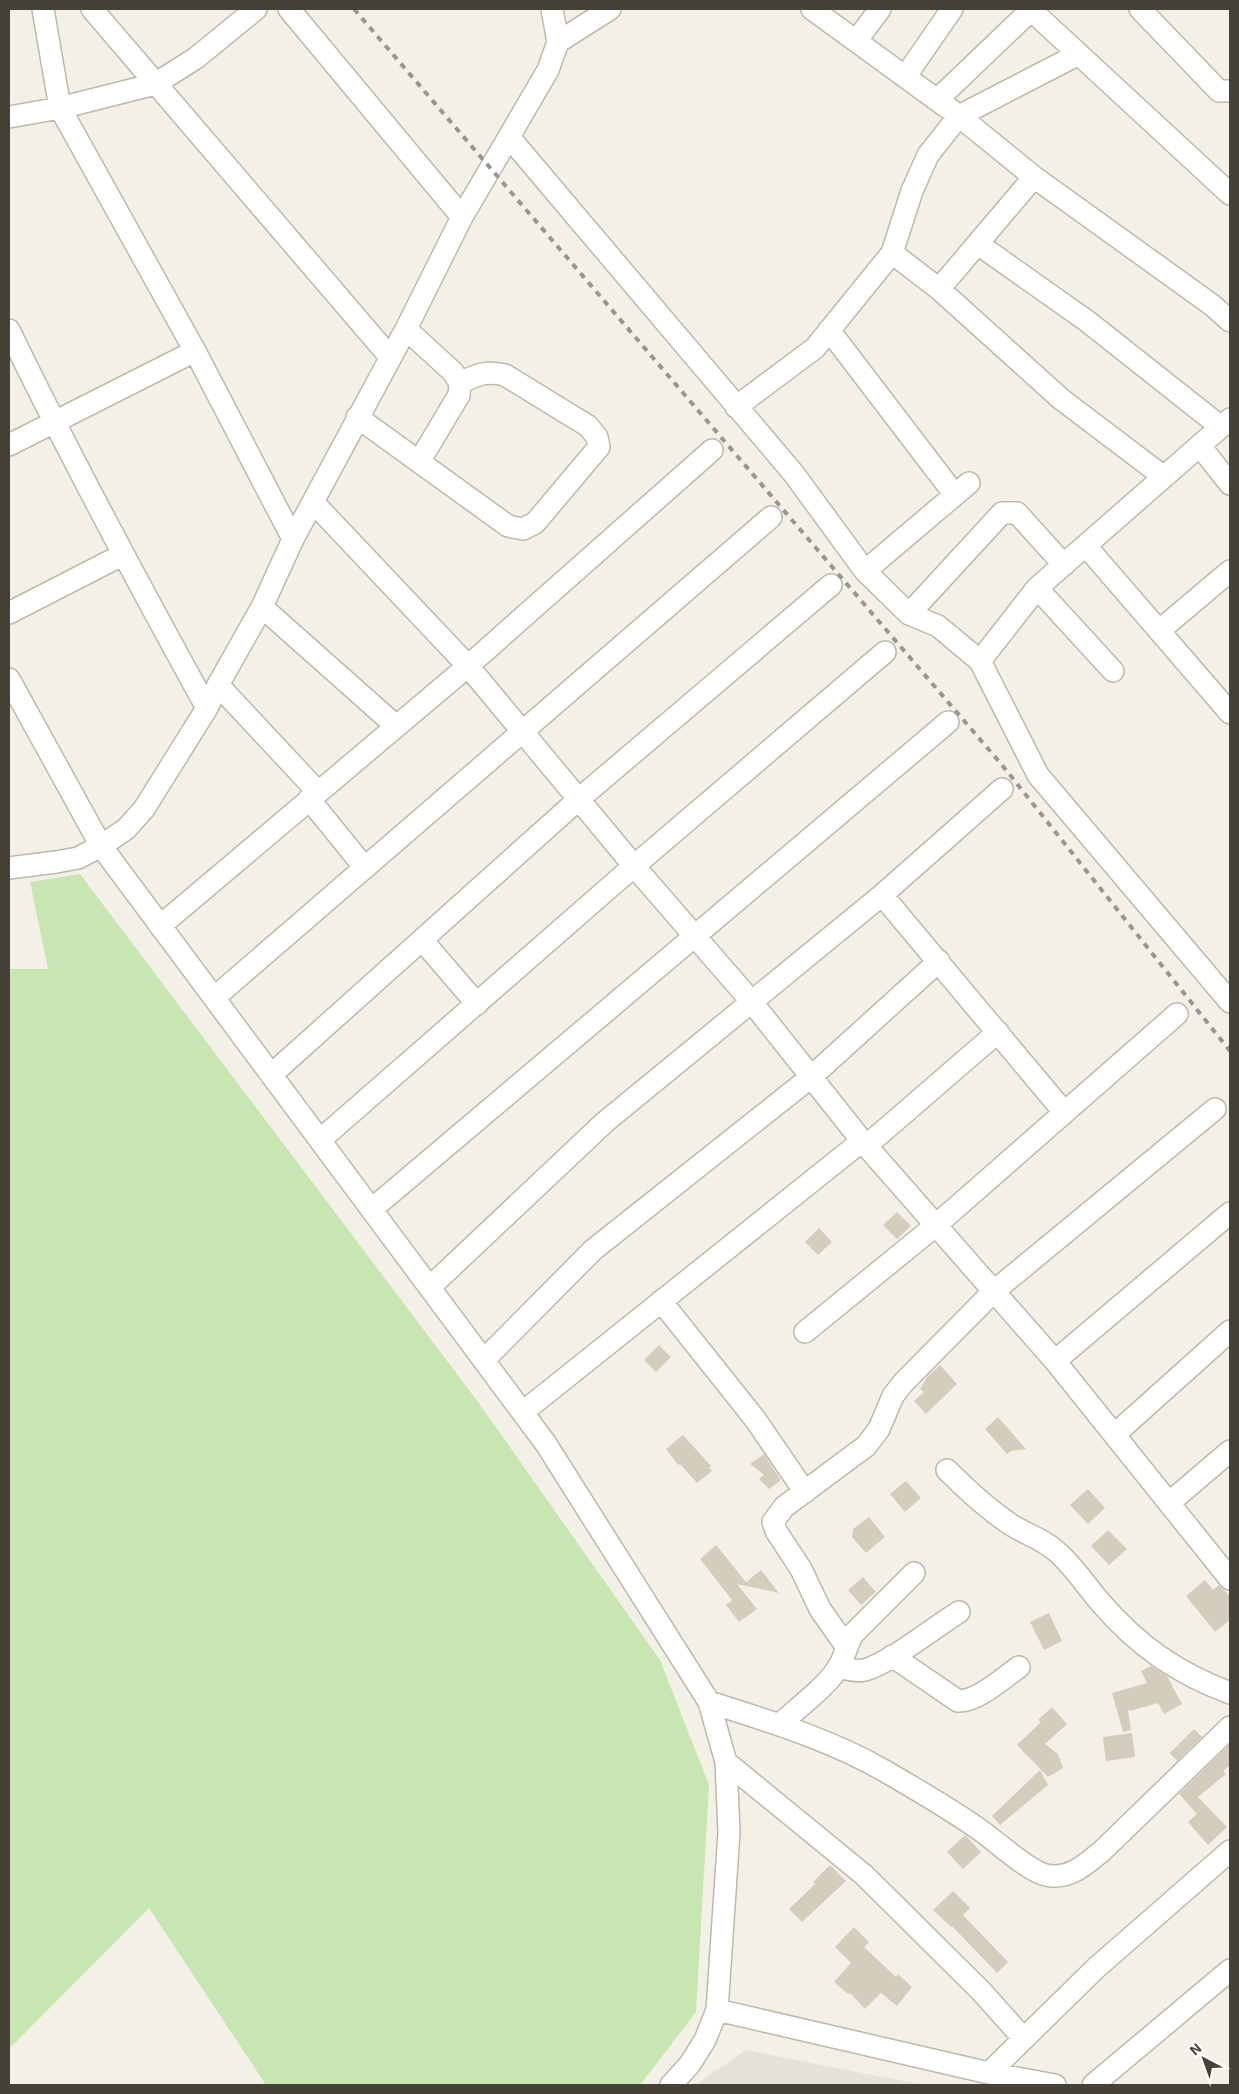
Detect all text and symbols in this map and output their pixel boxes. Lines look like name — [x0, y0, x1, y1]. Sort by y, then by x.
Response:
north arrow — [1179, 2034, 1229, 2084]
text: N — [1186, 2039, 1205, 2059]

